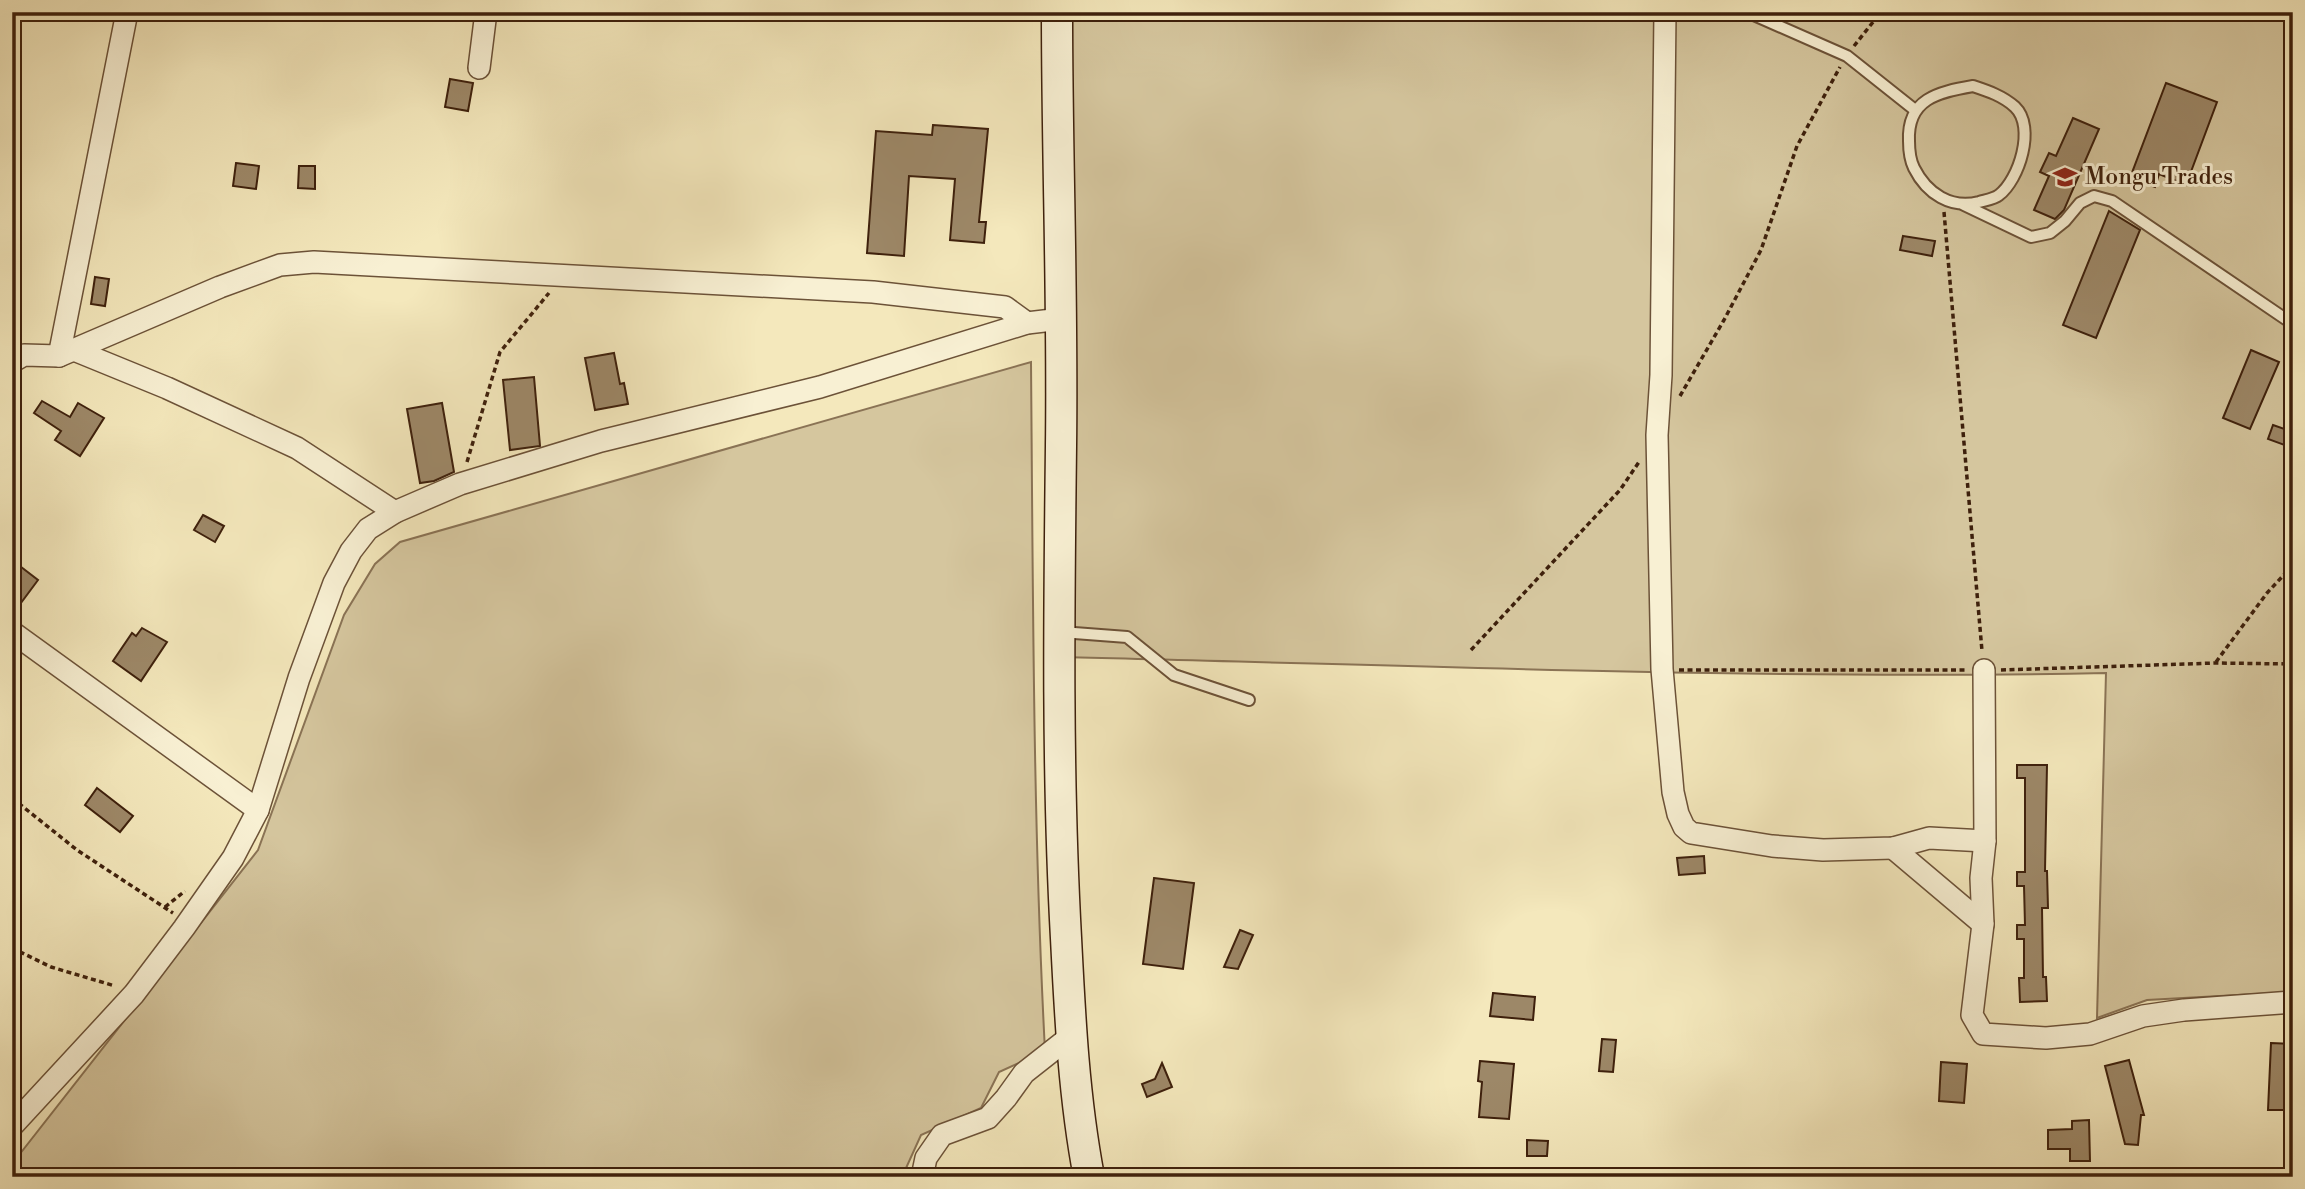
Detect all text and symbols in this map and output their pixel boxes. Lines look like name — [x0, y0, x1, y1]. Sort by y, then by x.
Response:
school or university icon: Mongu Trades — [2051, 163, 2079, 191]
place label: Mongu Trades — [2085, 163, 2233, 191]

